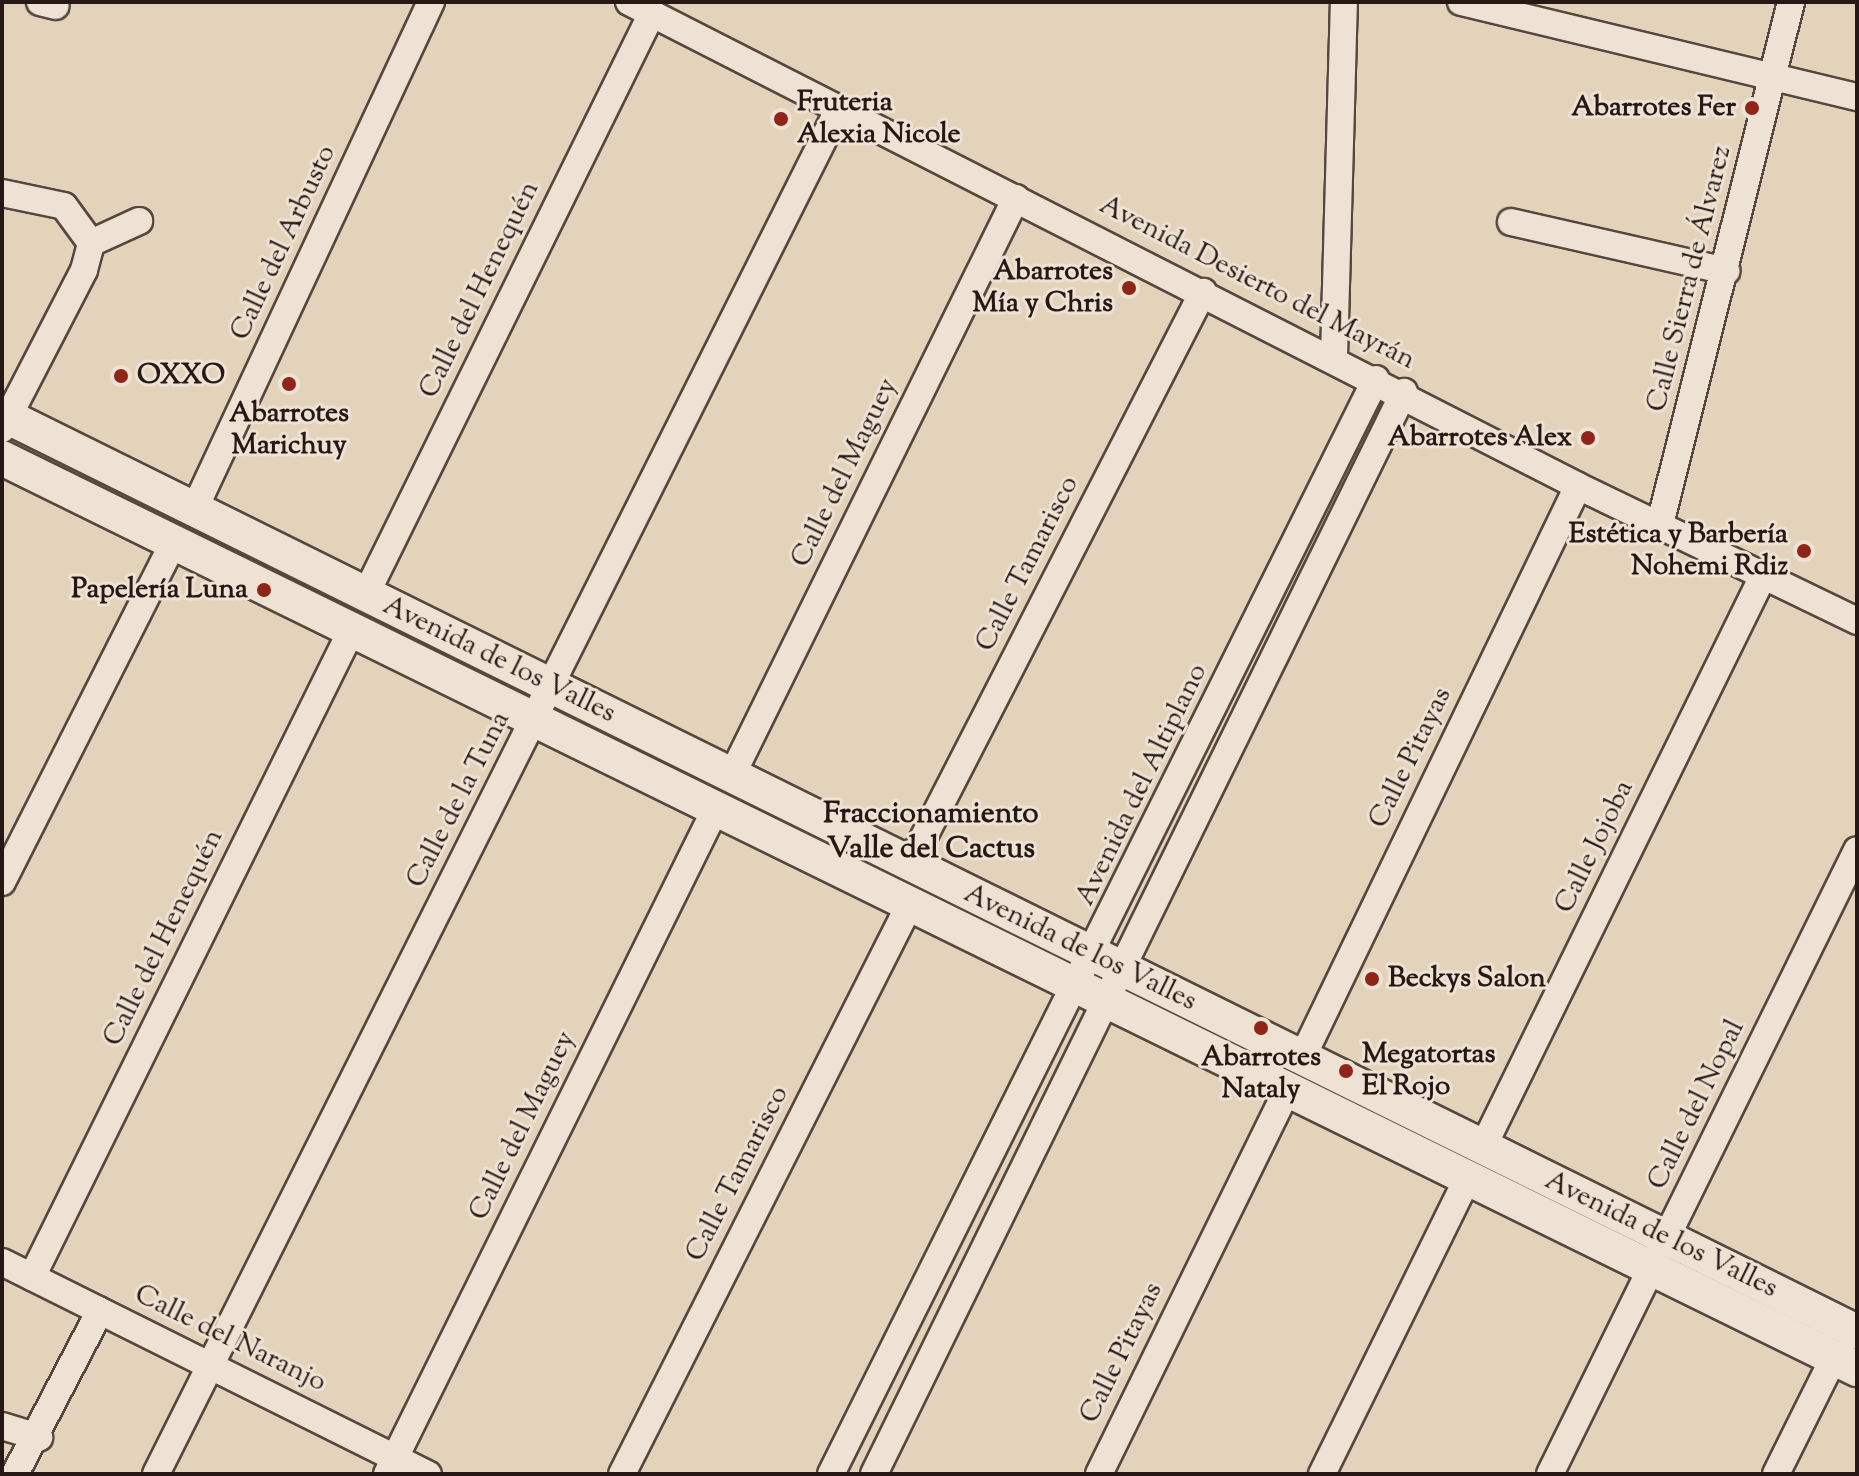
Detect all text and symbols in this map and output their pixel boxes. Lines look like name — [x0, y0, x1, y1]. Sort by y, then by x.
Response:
place label: Fruteria Alexia Nicole — [797, 86, 961, 152]
place label: Abarrotes Fer — [1571, 91, 1736, 125]
marker: Abarrotes Fer — [1743, 99, 1761, 117]
marker: Fruteria Alexia Nicole — [772, 110, 790, 128]
street label: Calle del Arbusto — [224, 140, 344, 346]
street label: Calle Sierra de Álvarez — [1641, 143, 1739, 415]
street label: Calle del Henequén — [413, 176, 547, 404]
street label: Avenida Desierto del Mayrán — [1093, 189, 1421, 377]
place label: Abarrotes Mía y Chris — [972, 255, 1113, 321]
marker: Abarrotes Mía y Chris — [1120, 279, 1138, 297]
place label: OXXO — [137, 359, 225, 393]
marker: OXXO — [112, 367, 130, 385]
street label: Calle del Maguey — [785, 373, 905, 573]
marker: Abarrotes Marichuy — [280, 375, 298, 393]
place label: Abarrotes Marichuy — [229, 397, 349, 463]
place label: Abarrotes Alex — [1388, 421, 1572, 455]
marker: Abarrotes Alex — [1579, 429, 1597, 447]
street label: Calle Tamarisco — [969, 471, 1087, 657]
place label: Estética y Barbería Nohemi Rdiz — [1569, 518, 1788, 584]
marker: Estética y Barbería Nohemi Rdiz — [1795, 542, 1813, 560]
place label: Papelería Luna — [71, 573, 248, 607]
marker: Papelería Luna — [255, 581, 273, 599]
street label: Avenida de los Valles — [377, 589, 621, 731]
street label: Avenida del Altiplano — [1069, 659, 1215, 911]
street label: Calle Pitayas — [1362, 682, 1460, 834]
street label: Calle de la Tuna — [400, 706, 518, 894]
street label: Calle Jojoba — [1548, 775, 1642, 919]
district label: Fraccionamiento Valle del Cactus — [823, 797, 1039, 868]
street label: Calle del Henequén — [97, 824, 231, 1052]
street label: Avenida de los Valles — [958, 877, 1202, 1019]
place label: Beckys Salon — [1388, 962, 1546, 996]
marker: Beckys Salon — [1363, 970, 1381, 988]
street label: Calle del Nopal — [1641, 1015, 1753, 1195]
marker: Abarrotes Nataly — [1252, 1019, 1270, 1037]
street label: Calle del Maguey — [463, 1026, 583, 1226]
place label: Megatortas El Rojo — [1362, 1038, 1496, 1104]
place label: Abarrotes Nataly — [1201, 1041, 1321, 1107]
marker: Megatortas El Rojo — [1337, 1062, 1355, 1080]
street label: Calle Tamarisco — [679, 1081, 797, 1267]
street label: Avenida de los Valles — [1539, 1164, 1783, 1306]
street label: Calle Pitayas — [1073, 1277, 1171, 1429]
street label: Calle del Naranjo — [129, 1278, 331, 1400]

